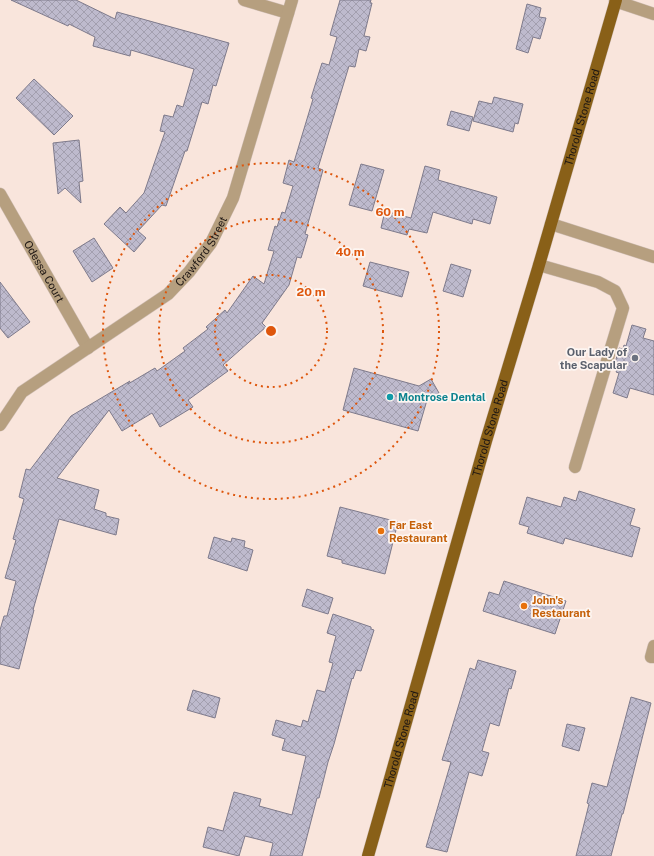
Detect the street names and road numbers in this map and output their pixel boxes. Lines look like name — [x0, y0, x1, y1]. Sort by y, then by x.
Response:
street label: Thorold Stone Road — [562, 67, 602, 167]
street label: Crawford Street — [173, 214, 229, 289]
street label: Odessa Court — [22, 238, 67, 304]
street label: Thorold Stone Road — [470, 378, 510, 478]
street label: Thorold Stone Road — [382, 690, 421, 790]

